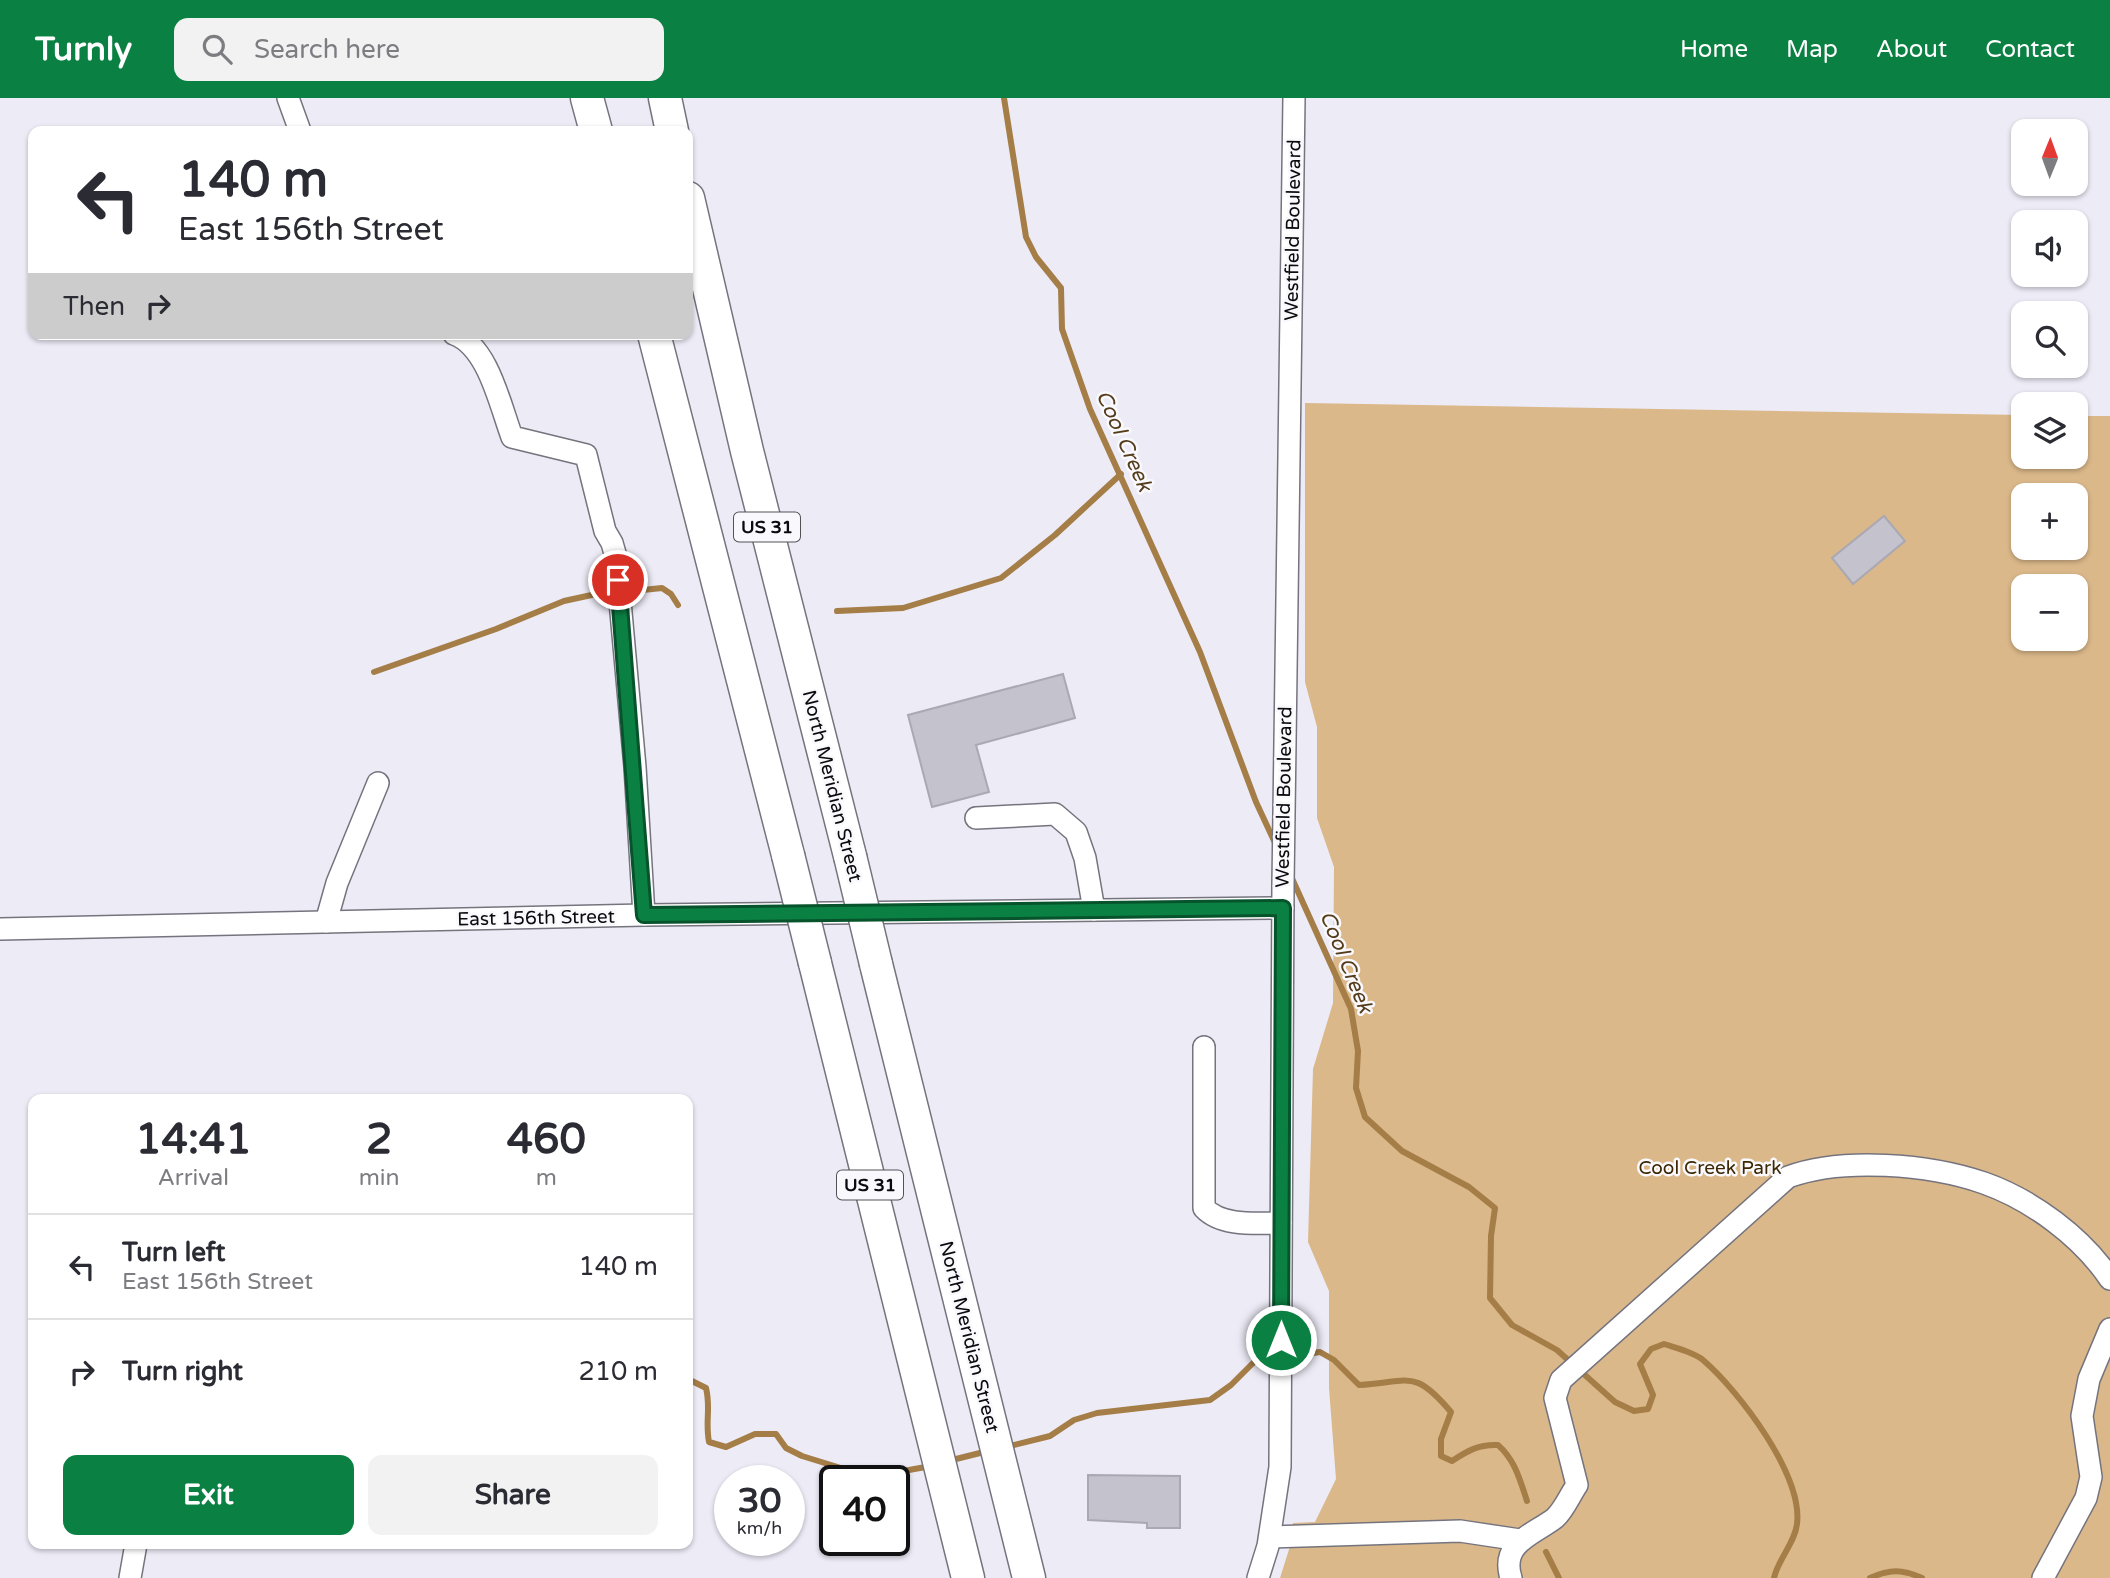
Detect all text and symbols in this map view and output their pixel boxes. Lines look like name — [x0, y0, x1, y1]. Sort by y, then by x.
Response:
search box — [174, 18, 664, 81]
text: Turnly — [35, 30, 132, 69]
icon: search — [198, 30, 236, 68]
text: Search here — [254, 34, 400, 65]
text: Home — [1680, 35, 1748, 64]
text: Map — [1786, 35, 1838, 64]
text: About — [1876, 35, 1947, 64]
text: Contact — [1985, 35, 2075, 64]
north arrow — [2011, 119, 2088, 196]
map controls — [2011, 119, 2088, 651]
street label: Westfield Boulevard — [1280, 139, 1306, 321]
text: 140 m — [178, 151, 328, 210]
icon: left — [63, 154, 154, 245]
button: sound — [2011, 210, 2088, 287]
text: East 156th Street — [178, 211, 444, 249]
icon: right — [139, 287, 177, 325]
text: Then — [63, 291, 125, 322]
button: search — [2011, 301, 2088, 378]
water label: Cool Creek — [1091, 387, 1158, 497]
button: layers — [2011, 392, 2088, 469]
button: + — [2011, 483, 2088, 560]
road number: US 31 — [734, 512, 800, 542]
pin — [588, 550, 648, 610]
icon: arrive — [599, 561, 637, 599]
button: − — [2011, 574, 2088, 651]
street label: North Meridian Street — [798, 688, 866, 884]
street label: Westfield Boulevard — [1271, 706, 1297, 888]
street label: East 156th Street — [457, 906, 615, 930]
water label: Cool Creek — [1314, 907, 1378, 1018]
text: 14:41 — [135, 1114, 252, 1165]
text: 2 — [366, 1114, 392, 1165]
text: 460 — [507, 1114, 586, 1165]
park label: Cool Creek Park — [1638, 1157, 1782, 1179]
text: Arrival — [158, 1164, 229, 1192]
text: min — [359, 1164, 400, 1192]
text: m — [536, 1164, 557, 1192]
road number: US 31 — [837, 1170, 903, 1200]
text: Turn left — [122, 1237, 225, 1268]
street label: North Meridian Street — [935, 1239, 1003, 1435]
icon: left — [63, 1248, 101, 1286]
text: 140 m — [578, 1251, 658, 1282]
text: East 156th Street — [122, 1268, 313, 1296]
position arrow — [1244, 1303, 1318, 1377]
icon: right — [63, 1353, 101, 1391]
text: Turn right — [122, 1356, 243, 1387]
text: 210 m — [578, 1356, 658, 1387]
button: Exit — [63, 1455, 354, 1535]
button: Share — [368, 1455, 658, 1535]
speed limit sign: 40 — [819, 1465, 910, 1556]
text: 30 — [738, 1480, 781, 1522]
text: km/h — [737, 1517, 782, 1539]

